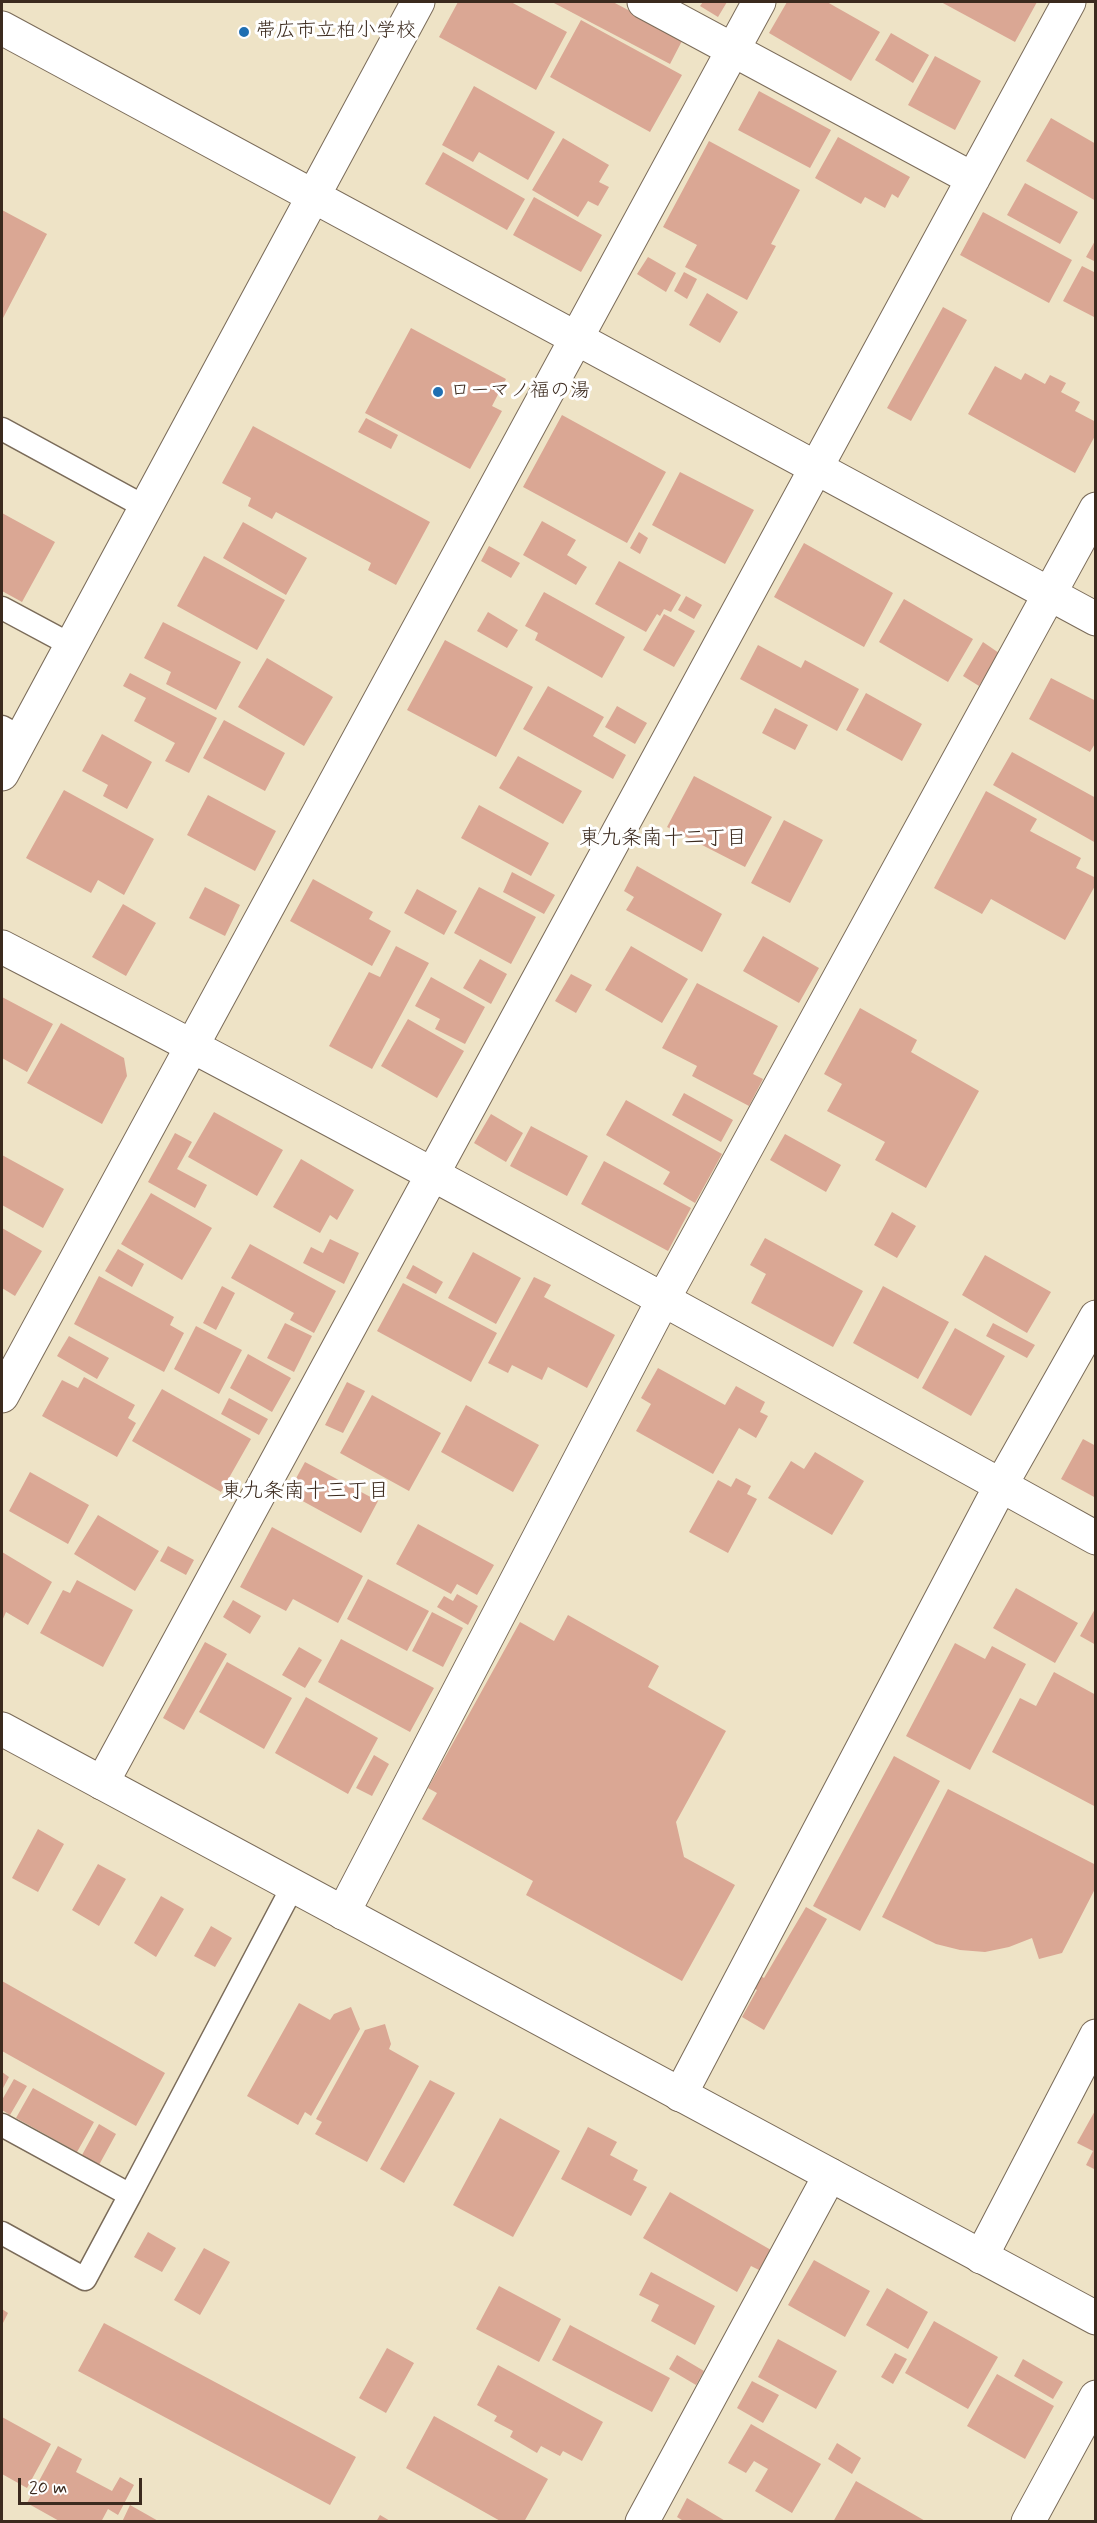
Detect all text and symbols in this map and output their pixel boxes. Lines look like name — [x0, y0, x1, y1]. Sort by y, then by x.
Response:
place label: 帯広市立柏小学校 — [256, 20, 416, 44]
marker: 帯広市立柏小学校 — [237, 25, 251, 39]
place label: ローマノ福の湯 — [450, 380, 590, 404]
marker: ローマノ福の湯 — [431, 385, 445, 399]
district label: 東九条南十二丁目 — [579, 827, 747, 853]
district label: 東九条南十三丁目 — [221, 1480, 389, 1506]
scale bar — [21, 2466, 146, 2504]
text: 20 m — [29, 2476, 67, 2500]

